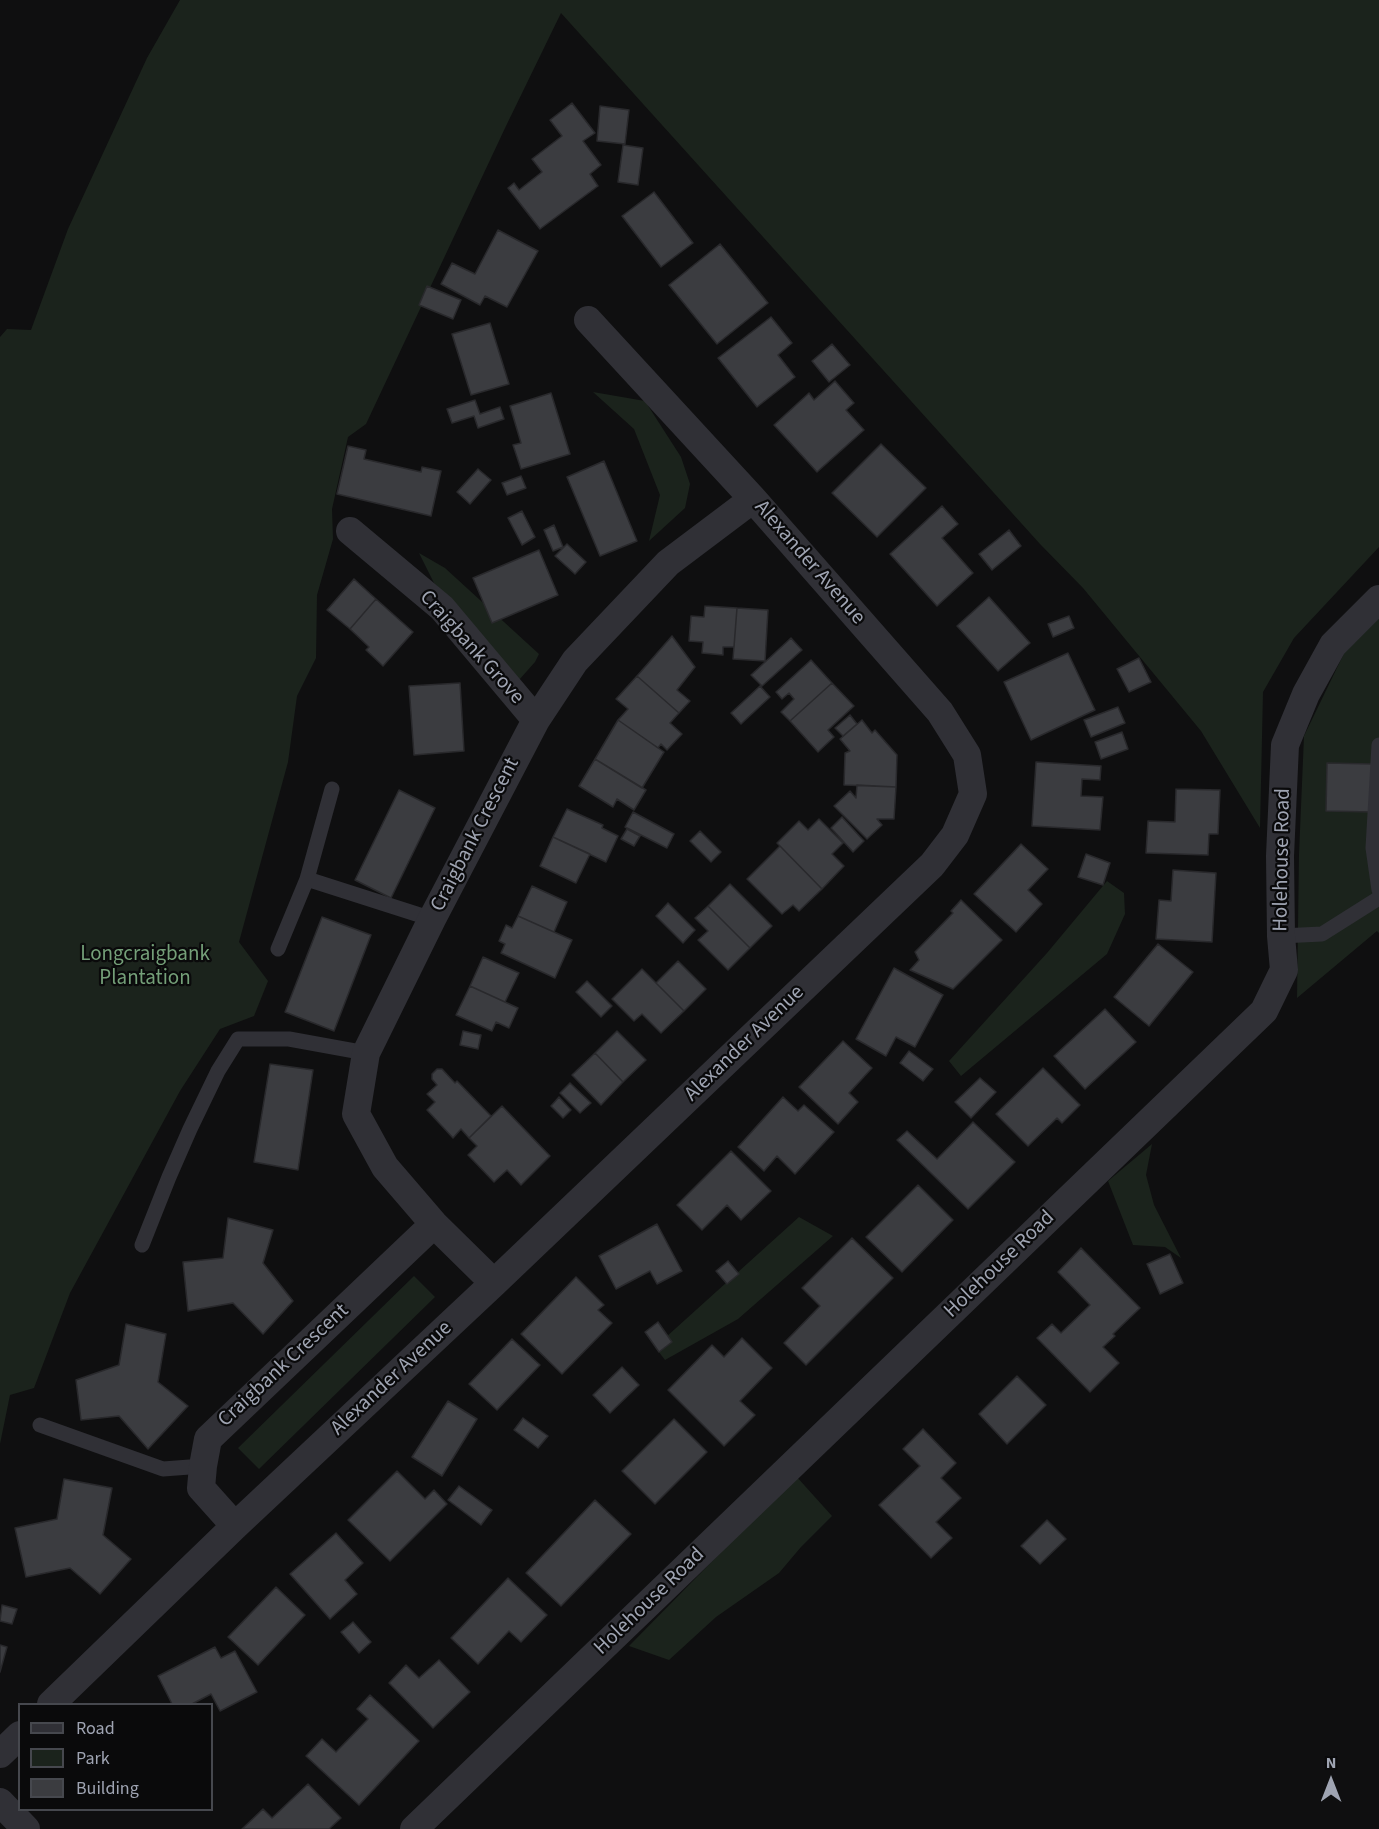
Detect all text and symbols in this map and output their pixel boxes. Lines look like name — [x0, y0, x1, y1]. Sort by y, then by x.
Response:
street label: Alexander Avenue — [748, 496, 870, 630]
street label: Craigbank Grove — [413, 586, 529, 710]
street label: Craigbank Crescent — [426, 754, 526, 916]
street label: Holehouse Road — [1269, 788, 1297, 932]
park label: Longcraigbank Plantation — [80, 942, 210, 992]
street label: Alexander Avenue — [680, 981, 810, 1107]
street label: Holehouse Road — [940, 1206, 1060, 1324]
street label: Craigbank Crescent — [213, 1299, 355, 1433]
street label: Alexander Avenue — [326, 1316, 458, 1442]
street label: Holehouse Road — [590, 1543, 710, 1661]
legend — [18, 1703, 213, 1811]
text: Road — [76, 1716, 115, 1741]
text: Park — [76, 1746, 110, 1771]
north arrow — [1301, 1751, 1361, 1811]
text: N — [1326, 1752, 1336, 1774]
text: Building — [76, 1776, 139, 1801]

